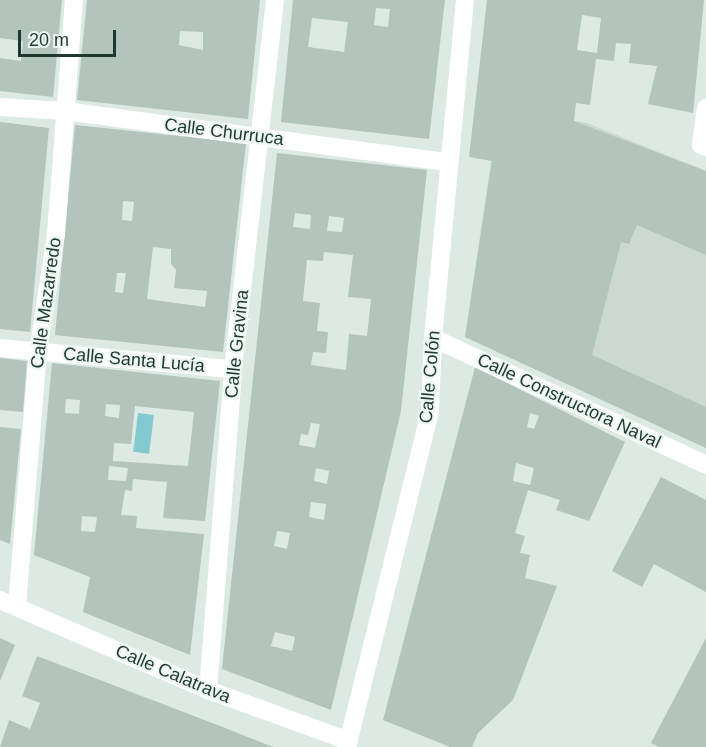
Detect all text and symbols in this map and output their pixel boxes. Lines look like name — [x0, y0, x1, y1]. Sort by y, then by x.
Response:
scale bar — [21, 18, 118, 56]
text: 20 m — [29, 30, 69, 50]
street label: Calle Churruca — [163, 114, 285, 150]
street label: Calle Mazarredo — [26, 236, 66, 370]
street label: Calle Gravina — [221, 289, 253, 399]
street label: Calle Colón — [415, 330, 445, 424]
street label: Calle Santa Lucía — [62, 343, 206, 377]
street label: Calle Constructora Naval — [474, 349, 664, 453]
street label: Calle Calatrava — [112, 640, 234, 708]

